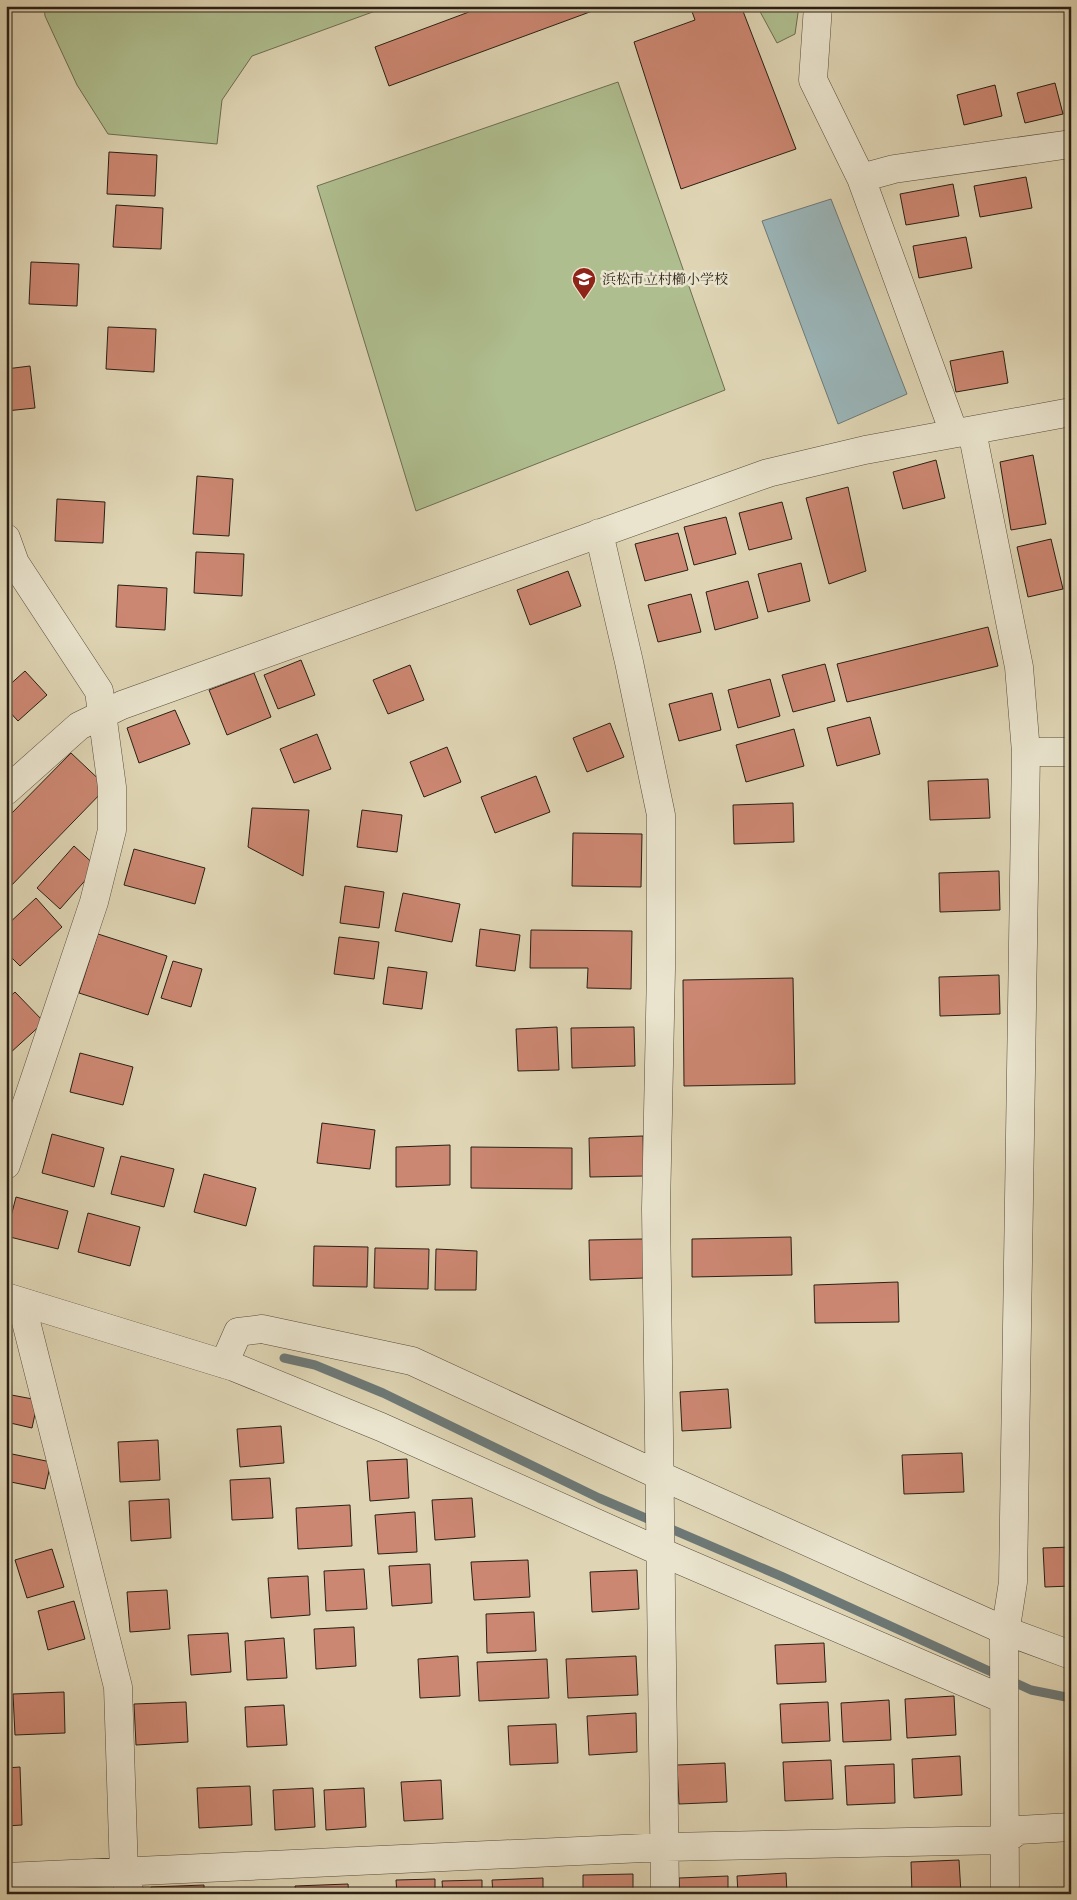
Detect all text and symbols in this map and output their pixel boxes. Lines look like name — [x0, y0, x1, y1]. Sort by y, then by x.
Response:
school or university icon: 浜松市立村櫛小学校 — [571, 266, 597, 300]
place label: 浜松市立村櫛小学校 — [602, 272, 728, 287]

